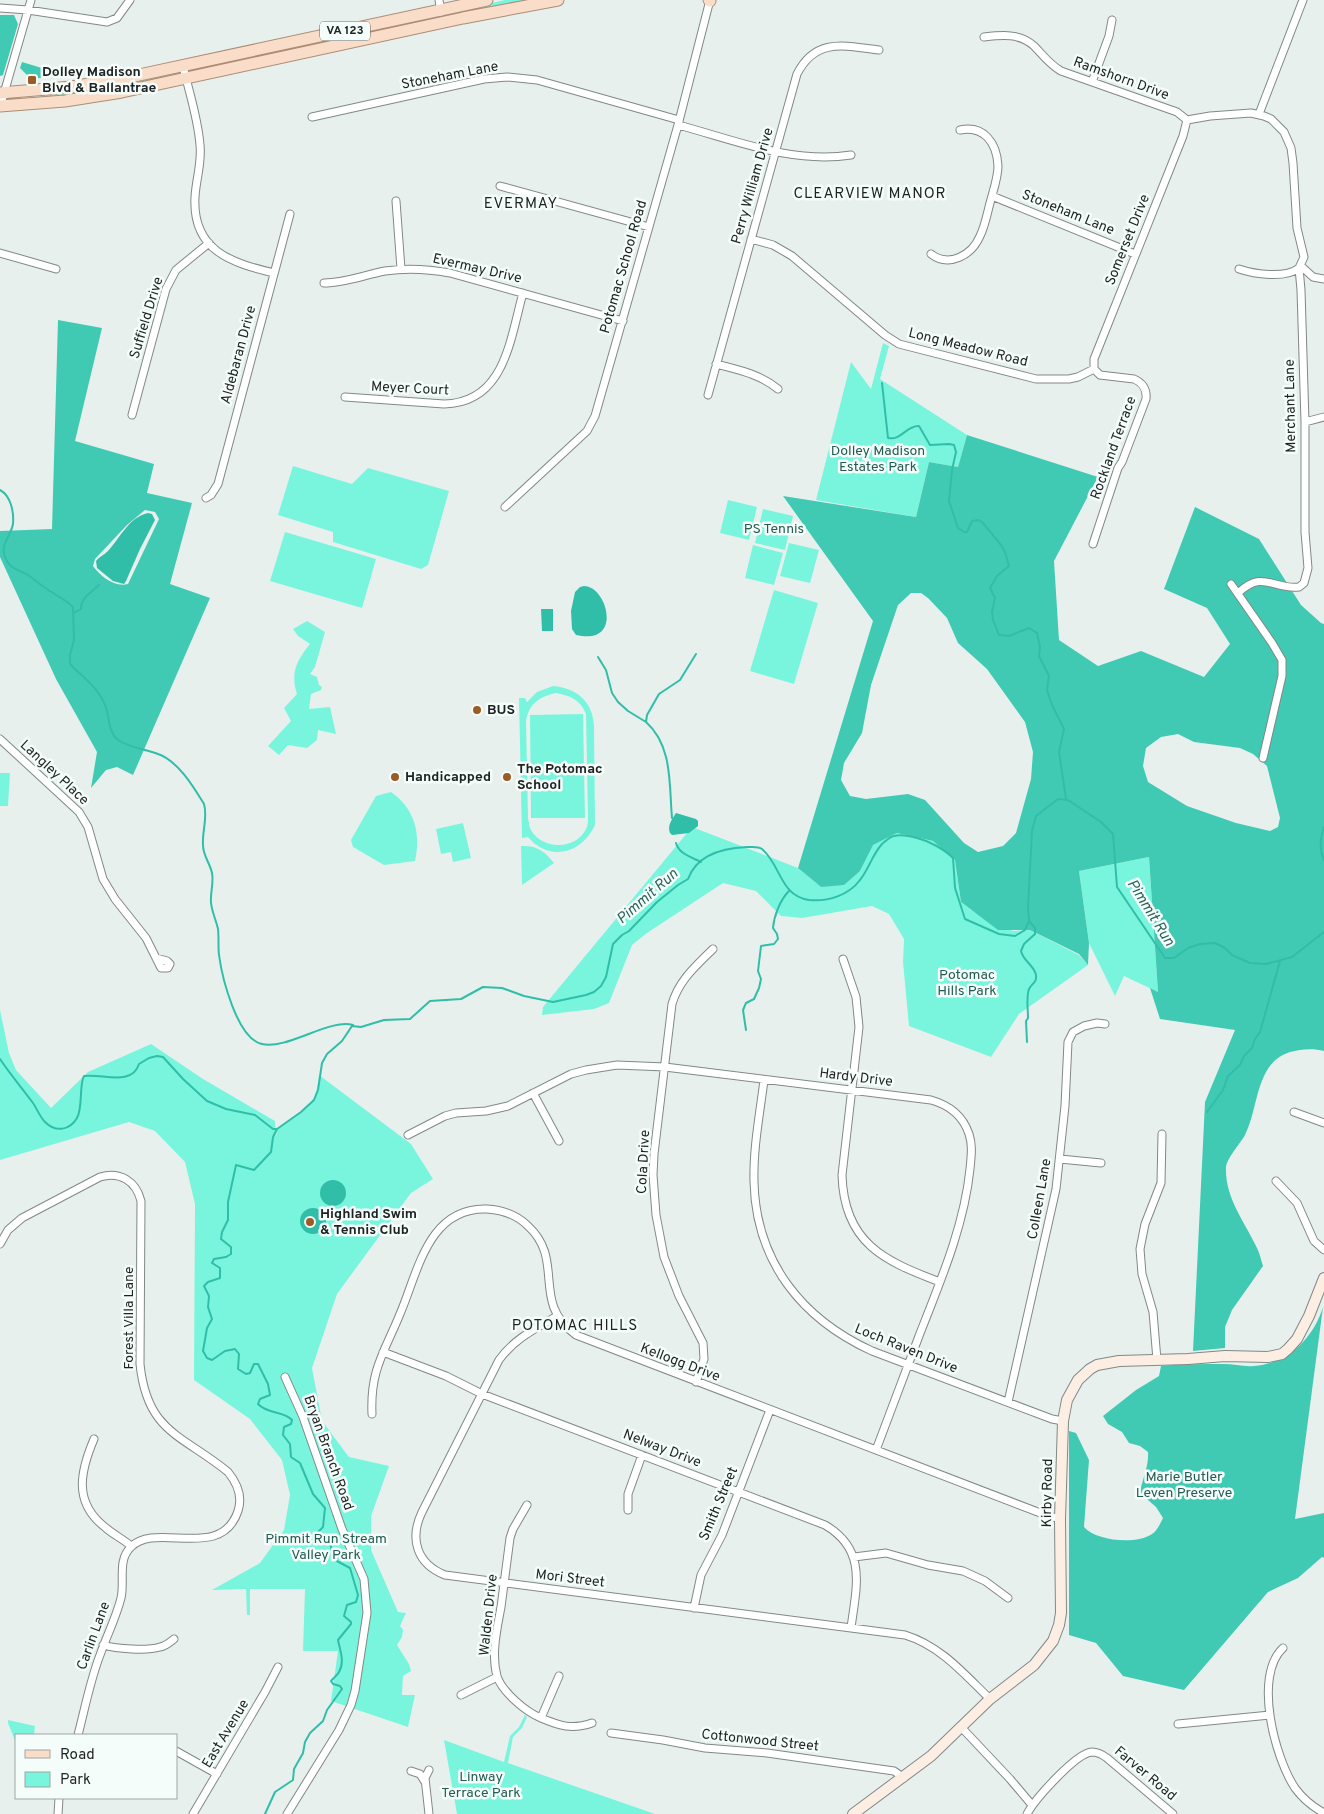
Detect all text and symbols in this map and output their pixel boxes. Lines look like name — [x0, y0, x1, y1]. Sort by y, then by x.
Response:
road number: VA 123 — [320, 22, 370, 40]
street label: Ramshorn Drive — [1071, 54, 1171, 104]
street label: Stoneham Lane — [400, 58, 500, 94]
place label: Dolley Madison Blvd & Ballantrae — [42, 64, 157, 97]
marker: Dolley Madison Blvd & Ballantrae — [26, 74, 38, 86]
street label: Perry William Drive — [728, 126, 778, 246]
district label: CLEARVIEW MANOR — [793, 185, 947, 204]
street label: Stoneham Lane — [1019, 187, 1117, 239]
street label: Somerset Drive — [1102, 192, 1154, 288]
district label: EVERMAY — [484, 195, 558, 214]
street label: Potomac School Road — [597, 198, 651, 336]
street label: Evermay Drive — [431, 250, 523, 288]
street label: Suffield Drive — [126, 275, 168, 361]
street label: Aldebaran Drive — [218, 304, 260, 406]
street label: Long Meadow Road — [907, 325, 1029, 371]
street label: Merchant Lane — [1282, 359, 1300, 453]
street label: Meyer Court — [371, 378, 449, 400]
street label: Rockland Terrace — [1087, 394, 1141, 502]
park label: Dolley Madison Estates Park — [831, 443, 925, 476]
park label: PS Tennis — [744, 521, 804, 538]
place label: BUS — [487, 702, 515, 719]
marker: BUS — [471, 704, 483, 716]
street label: Langley Place — [16, 737, 92, 809]
place label: The Potomac School — [517, 761, 603, 794]
place label: Handicapped — [405, 769, 491, 786]
marker: Handicapped — [389, 771, 401, 783]
marker: The Potomac School — [501, 771, 513, 783]
water label: Pimmit Run — [613, 865, 683, 929]
water label: Pimmit Run — [1122, 876, 1178, 950]
park label: Potomac Hills Park — [937, 967, 997, 1000]
street label: Hardy Drive — [818, 1065, 894, 1091]
street label: Cola Drive — [634, 1129, 654, 1195]
street label: Colleen Lane — [1025, 1157, 1055, 1241]
place label: Highland Swim & Tennis Club — [320, 1206, 417, 1239]
marker: Highland Swim & Tennis Club — [304, 1216, 316, 1228]
street label: Forest Villa Lane — [121, 1266, 138, 1370]
district label: POTOMAC HILLS — [512, 1317, 638, 1336]
street label: Loch Raven Drive — [852, 1321, 960, 1377]
street label: Kellogg Drive — [638, 1340, 722, 1386]
street label: Bryan Branch Road — [299, 1393, 357, 1513]
street label: Nelway Drive — [621, 1426, 703, 1472]
street label: Kirby Road — [1039, 1458, 1057, 1528]
street label: Smith Street — [696, 1465, 742, 1543]
park label: Marie Butler Leven Preserve — [1136, 1469, 1232, 1502]
park label: Pimmit Run Stream Valley Park — [265, 1531, 387, 1564]
street label: Mori Street — [534, 1566, 606, 1592]
street label: Walden Drive — [476, 1573, 502, 1657]
street label: Carlin Lane — [74, 1600, 114, 1672]
street label: East Avenue — [199, 1697, 253, 1771]
street label: Cottonwood Street — [700, 1726, 820, 1756]
legend — [15, 1734, 178, 1799]
street label: Farver Road — [1111, 1743, 1179, 1805]
text: Road — [60, 1746, 95, 1765]
park label: Linway Terrace Park — [441, 1769, 521, 1802]
text: Park — [60, 1771, 91, 1790]

